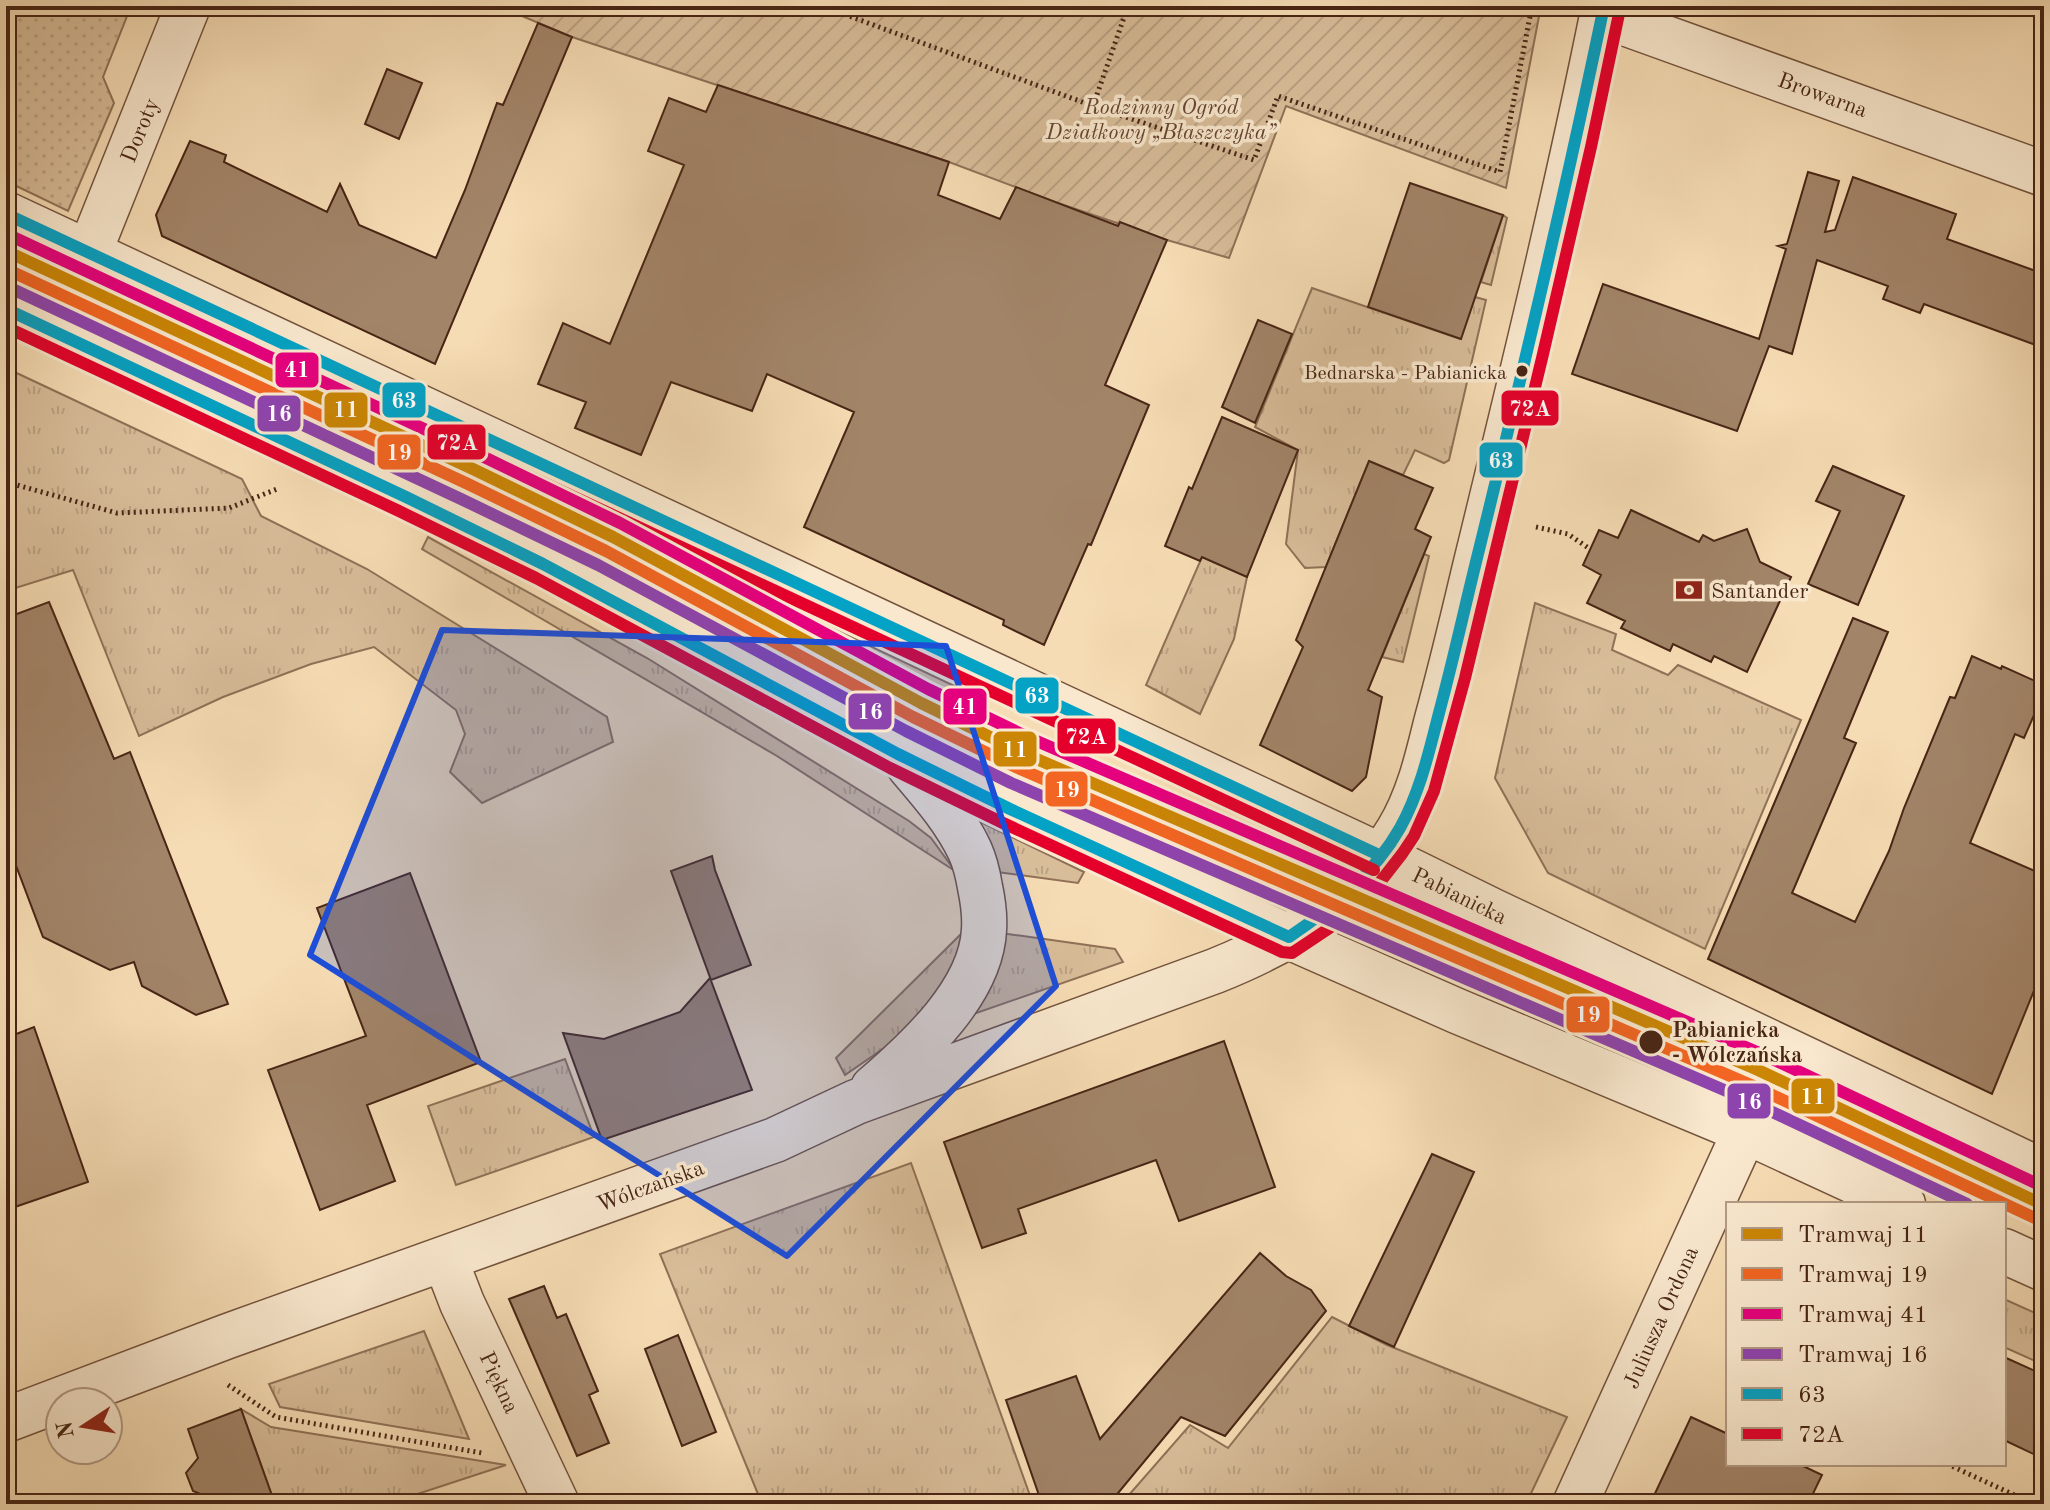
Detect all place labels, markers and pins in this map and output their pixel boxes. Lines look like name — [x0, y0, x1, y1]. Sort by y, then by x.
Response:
marker: Bednarska - Pabianicka — [1514, 363, 1530, 379]
place label: Bednarska - Pabianicka — [1304, 364, 1507, 384]
bank icon: Santander — [1674, 575, 1704, 605]
place label: Santander — [1711, 581, 1808, 603]
place label: Pabianicka - Wólczańska — [1672, 1020, 1803, 1067]
marker: Pabianicka - Wólczańska — [1637, 1028, 1665, 1056]

